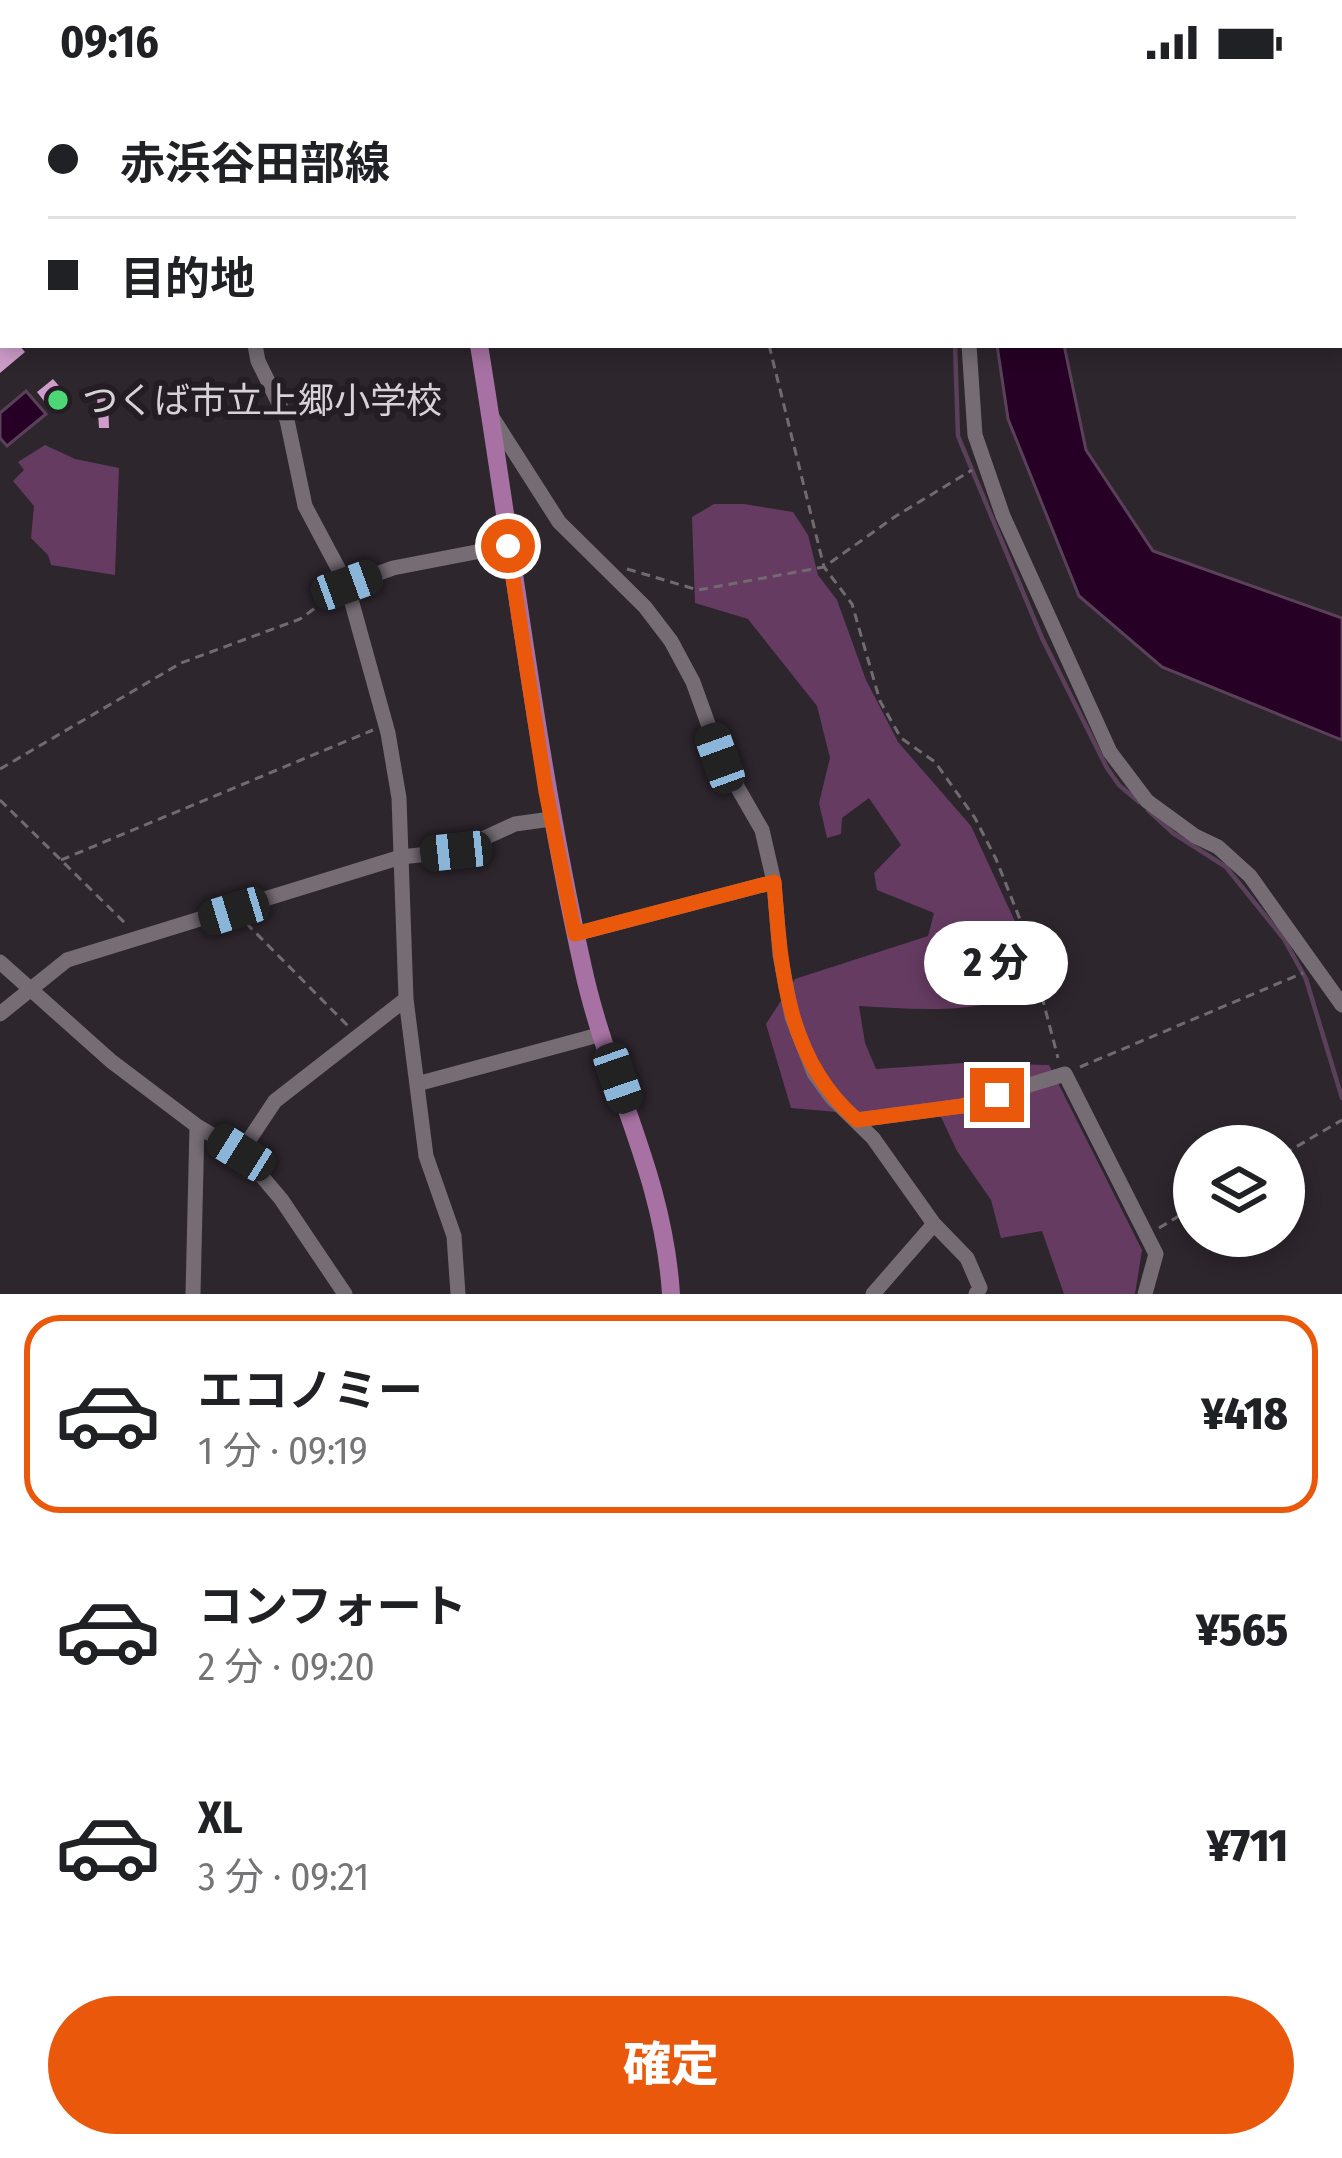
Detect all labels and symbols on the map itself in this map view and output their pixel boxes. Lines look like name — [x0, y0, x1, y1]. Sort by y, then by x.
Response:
place label: つくば市立上郷小学校 — [82, 379, 442, 423]
marker: つくば市立上郷小学校 — [45, 387, 71, 413]
route start — [481, 519, 535, 573]
car — [307, 556, 387, 614]
car — [691, 718, 749, 798]
car — [418, 829, 494, 873]
car — [194, 883, 274, 939]
callout: 2 分 — [925, 921, 1069, 1005]
car — [589, 1038, 647, 1118]
route end — [970, 1068, 1024, 1122]
car — [201, 1119, 281, 1187]

